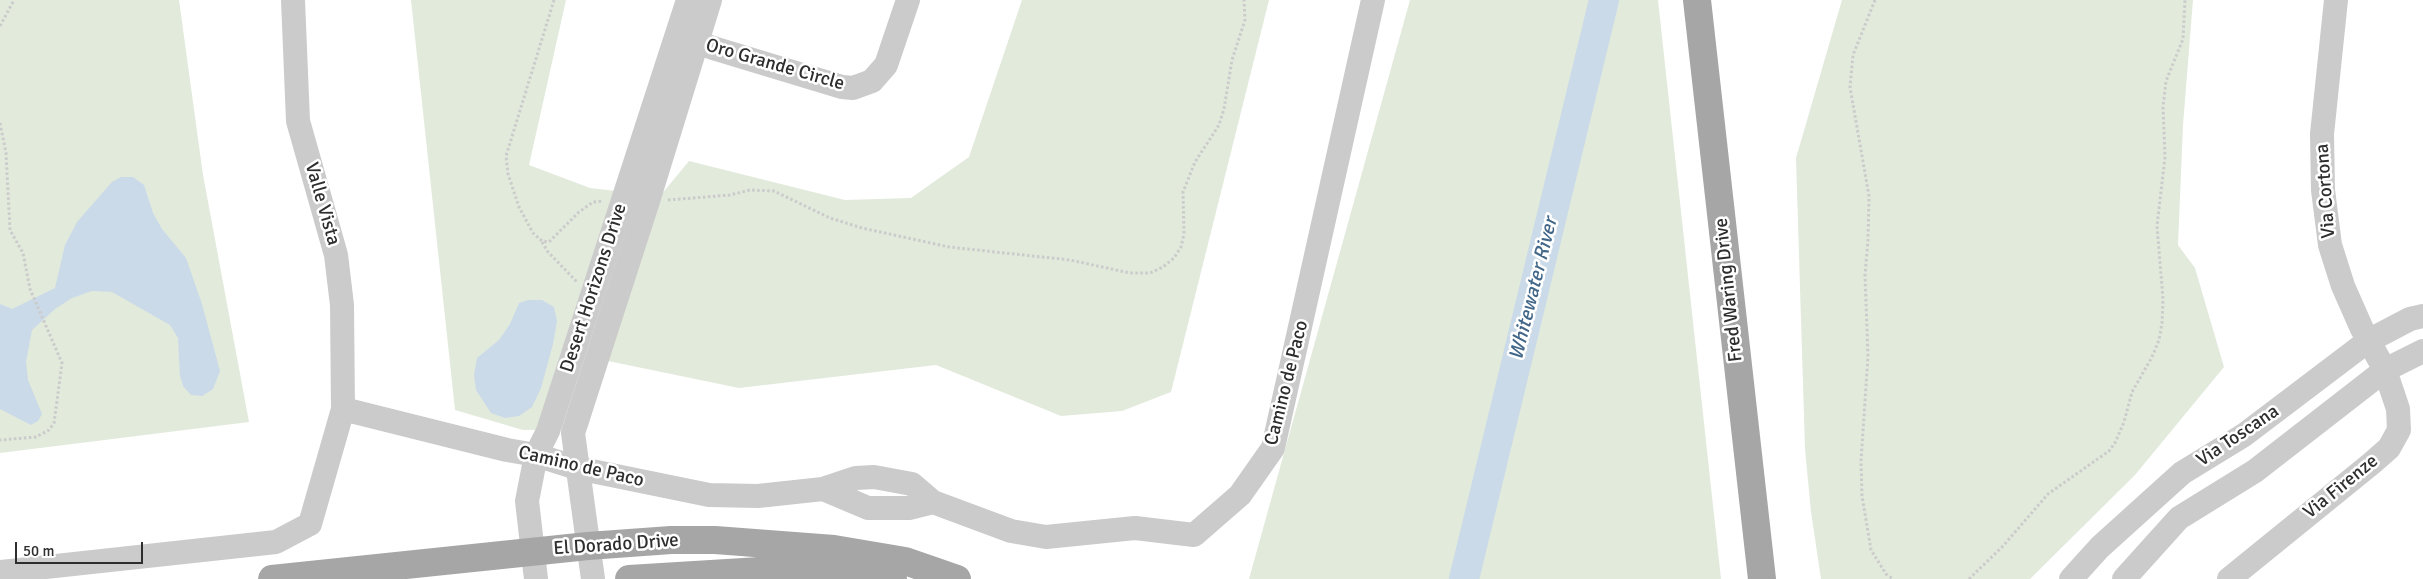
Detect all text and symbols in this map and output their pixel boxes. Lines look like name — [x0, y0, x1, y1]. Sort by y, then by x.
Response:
street label: Oro Grande Circle — [703, 34, 847, 96]
street label: Via Cortona — [2311, 143, 2341, 239]
street label: Valle Vista — [299, 160, 345, 248]
street label: Desert Horizons Drive — [556, 201, 632, 375]
water label: Whitewater River — [1505, 215, 1563, 363]
street label: Fred Waring Drive — [1710, 217, 1748, 363]
street label: Camino de Paco — [1260, 318, 1314, 448]
street label: Via Toscana — [2192, 400, 2284, 472]
street label: Camino de Paco — [516, 441, 646, 493]
street label: Via Firenze — [2299, 450, 2383, 524]
street label: El Dorado Drive — [552, 529, 680, 561]
scale bar — [18, 532, 145, 564]
text: 50 m — [23, 542, 54, 560]

